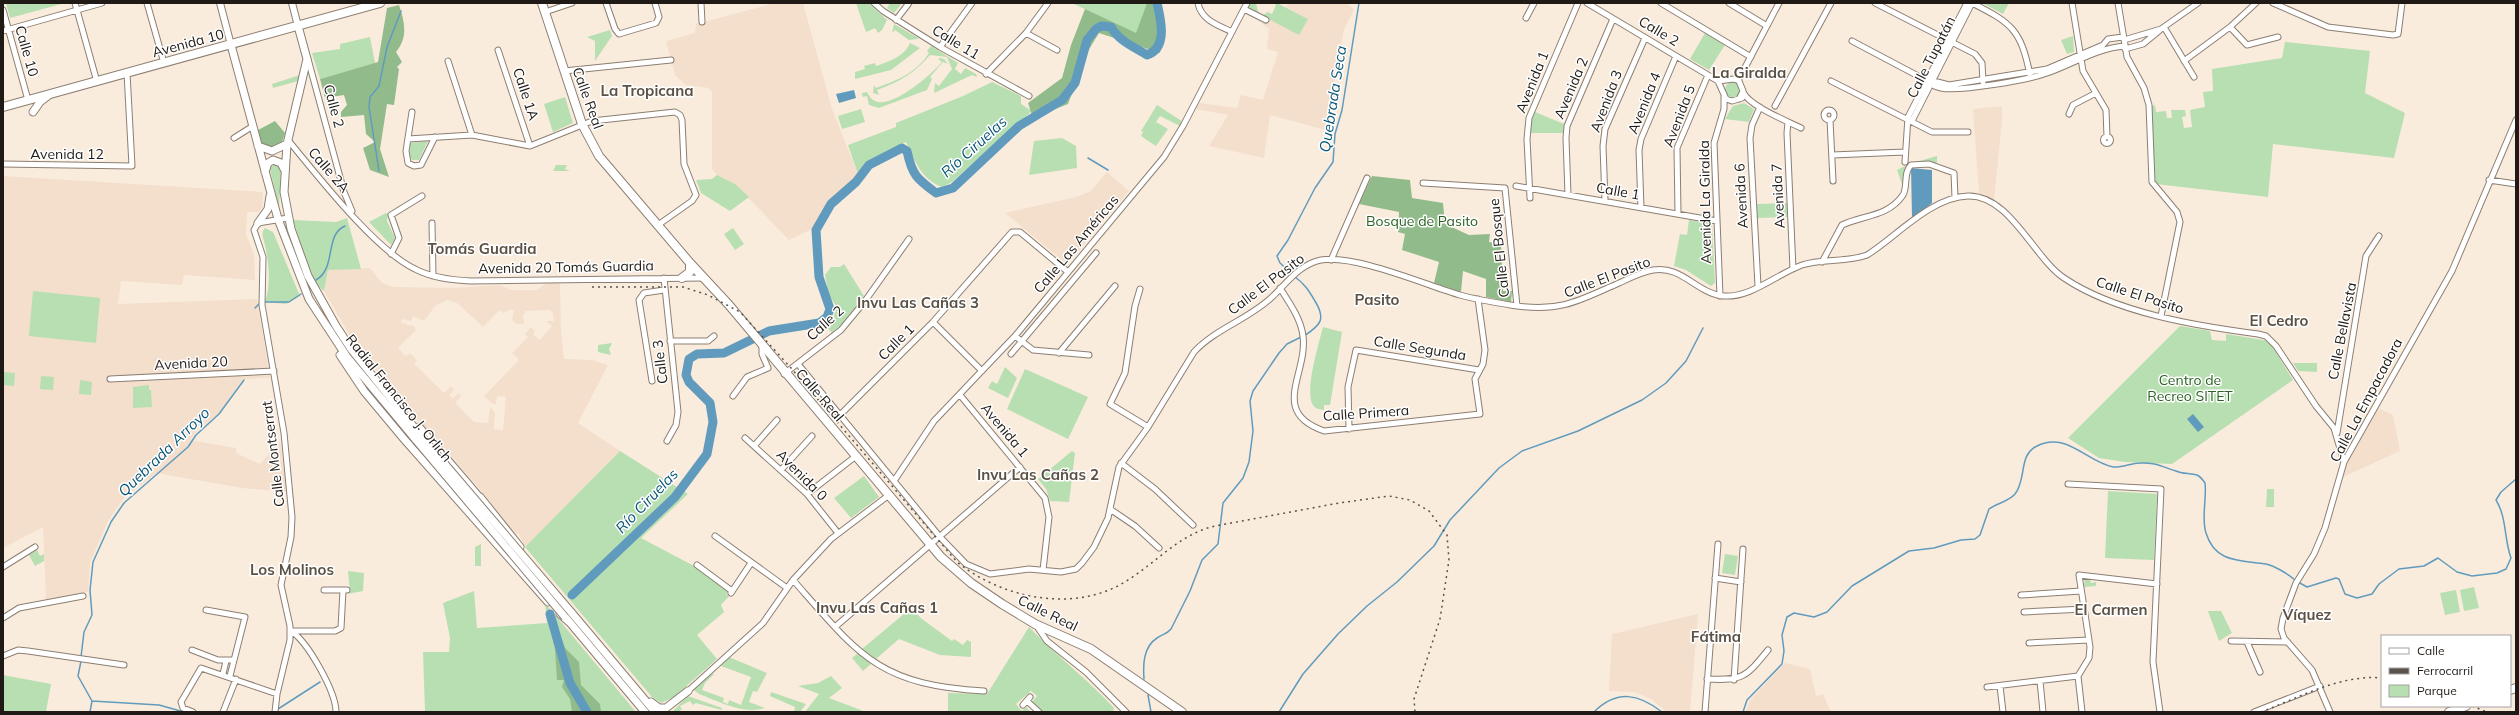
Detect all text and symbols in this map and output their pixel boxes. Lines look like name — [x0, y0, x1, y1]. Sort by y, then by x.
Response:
street label: Calle 2 — [1635, 12, 1683, 50]
street label: Calle Tupatán — [1903, 13, 1959, 101]
street label: Calle 11 — [929, 21, 983, 63]
street label: Calle 10 — [11, 23, 43, 79]
street label: Avenida 10 — [150, 25, 226, 61]
water label: Quebrada Seca — [1315, 44, 1350, 154]
street label: Avenida 1 — [1511, 48, 1553, 116]
street label: Avenida 2 — [1550, 54, 1592, 122]
district label: La Giralda — [1712, 63, 1786, 82]
street label: Calle 1A — [509, 65, 543, 123]
street label: Calle Real — [569, 65, 607, 131]
street label: Avenida 3 — [1586, 67, 1626, 135]
street label: Avenida 4 — [1623, 69, 1665, 137]
district label: La Tropicana — [601, 81, 693, 100]
street label: Calle 2 — [320, 82, 348, 130]
street label: Avenida 5 — [1659, 82, 1699, 150]
water label: Río Ciruelas — [937, 112, 1011, 181]
street label: Avenida La Giralda — [1695, 140, 1715, 264]
street label: Calle 2A — [304, 144, 354, 197]
street label: Avenida 12 — [30, 145, 104, 163]
street label: Avenida 6 — [1730, 163, 1752, 229]
street label: Avenida 7 — [1767, 163, 1789, 229]
street label: Calle 1 — [1595, 178, 1641, 204]
street label: Calle Las Américas — [1030, 191, 1123, 297]
street label: Calle El Bosque — [1485, 198, 1513, 298]
park label: Bosque de Pasito — [1366, 212, 1478, 230]
district label: Tomás Guardia — [427, 239, 537, 258]
street label: Calle El Pasito — [1224, 249, 1308, 319]
street label: Calle El Pasito — [1561, 252, 1653, 302]
street label: Avenida 20 Tomás Guardia — [478, 256, 654, 278]
street label: Calle El Pasito — [2094, 272, 2186, 318]
street label: Calle Bellavista — [2324, 281, 2360, 381]
district label: Pasito — [1355, 290, 1400, 309]
district label: Invu Las Cañas 3 — [857, 293, 979, 312]
street label: Calle 2 — [803, 302, 847, 344]
district label: El Cedro — [2250, 311, 2309, 330]
street label: Calle 1 — [874, 320, 918, 364]
street label: Radial Francisco J. Orlich — [342, 331, 456, 465]
street label: Calle Segunda — [1372, 332, 1468, 364]
street label: Calle La Empacadora — [2326, 335, 2406, 465]
street label: Calle 3 — [648, 339, 672, 385]
street label: Avenida 20 — [154, 352, 228, 374]
street label: Calle Real — [792, 365, 848, 425]
park label: Centro de Recreo SITET — [2147, 371, 2233, 405]
street label: Avenida 1 — [977, 399, 1033, 461]
street label: Calle Montserrat — [258, 400, 288, 508]
street label: Calle Primera — [1322, 401, 1410, 425]
water label: Quebrada Arroyo — [114, 403, 214, 500]
street label: Avenida 0 — [773, 446, 831, 504]
water label: Río Ciruelas — [611, 464, 682, 537]
district label: Invu Las Cañas 2 — [977, 465, 1099, 484]
district label: Los Molinos — [250, 560, 334, 579]
street label: Calle Real — [1015, 591, 1081, 635]
district label: Invu Las Cañas 1 — [816, 598, 938, 617]
district label: El Carmen — [2075, 600, 2147, 619]
district label: Víquez — [2282, 605, 2332, 624]
district label: Fátima — [1691, 627, 1741, 646]
legend — [2381, 635, 2511, 707]
text: Calle — [2417, 643, 2444, 658]
text: Ferrocarril — [2417, 663, 2473, 678]
text: Parque — [2417, 683, 2457, 698]

